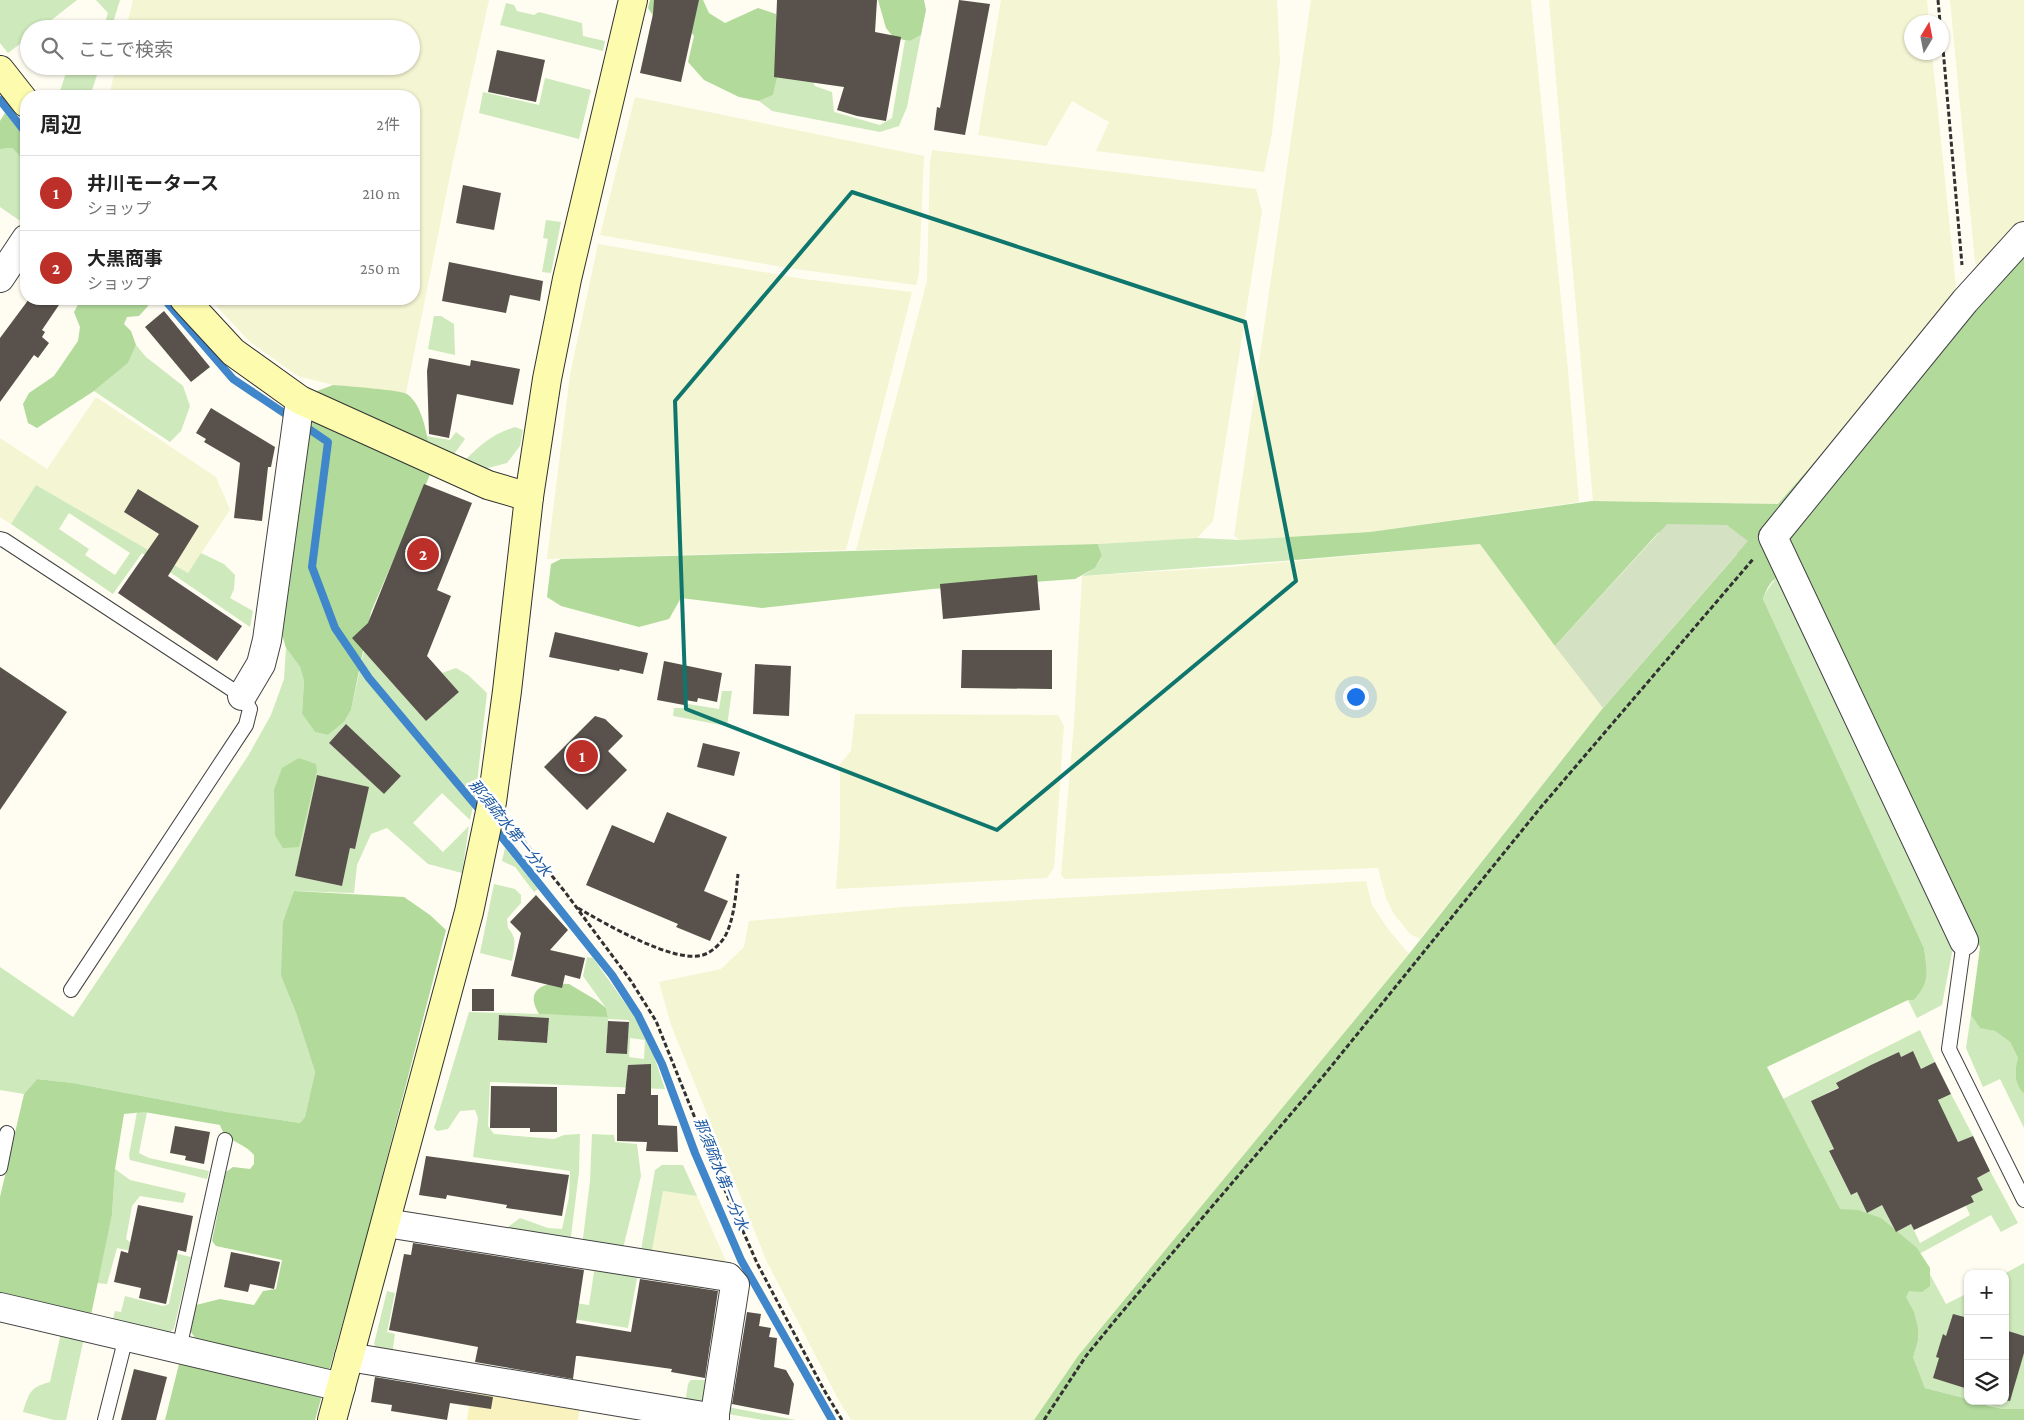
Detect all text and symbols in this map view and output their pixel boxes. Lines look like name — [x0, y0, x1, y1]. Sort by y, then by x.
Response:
north arrow — [1904, 15, 1949, 60]
search box — [20, 20, 420, 75]
icon: search — [38, 34, 66, 62]
text: ここで検索 — [78, 39, 173, 60]
text: 周辺 — [40, 113, 82, 137]
text: 2件 — [376, 116, 400, 133]
text: 井川モータース — [87, 173, 219, 194]
text: 1 — [53, 185, 59, 202]
text: 210 m — [362, 185, 400, 202]
text: ショップ — [87, 200, 151, 217]
text: 大黒商事 — [87, 248, 163, 269]
text: 2 — [52, 260, 60, 277]
text: 250 m — [360, 260, 400, 277]
text: ショップ — [87, 275, 151, 292]
pin: 2 — [407, 535, 439, 573]
your location — [1343, 684, 1369, 710]
pin: 1 — [566, 737, 598, 775]
water label: 那須疏水第一分水 — [466, 776, 555, 881]
water label: 那須疏水第一分水 — [691, 1115, 752, 1234]
map controls — [1964, 1270, 2009, 1405]
button: + — [1964, 1270, 2009, 1315]
button: − — [1964, 1315, 2009, 1360]
button: layers — [1964, 1360, 2009, 1405]

